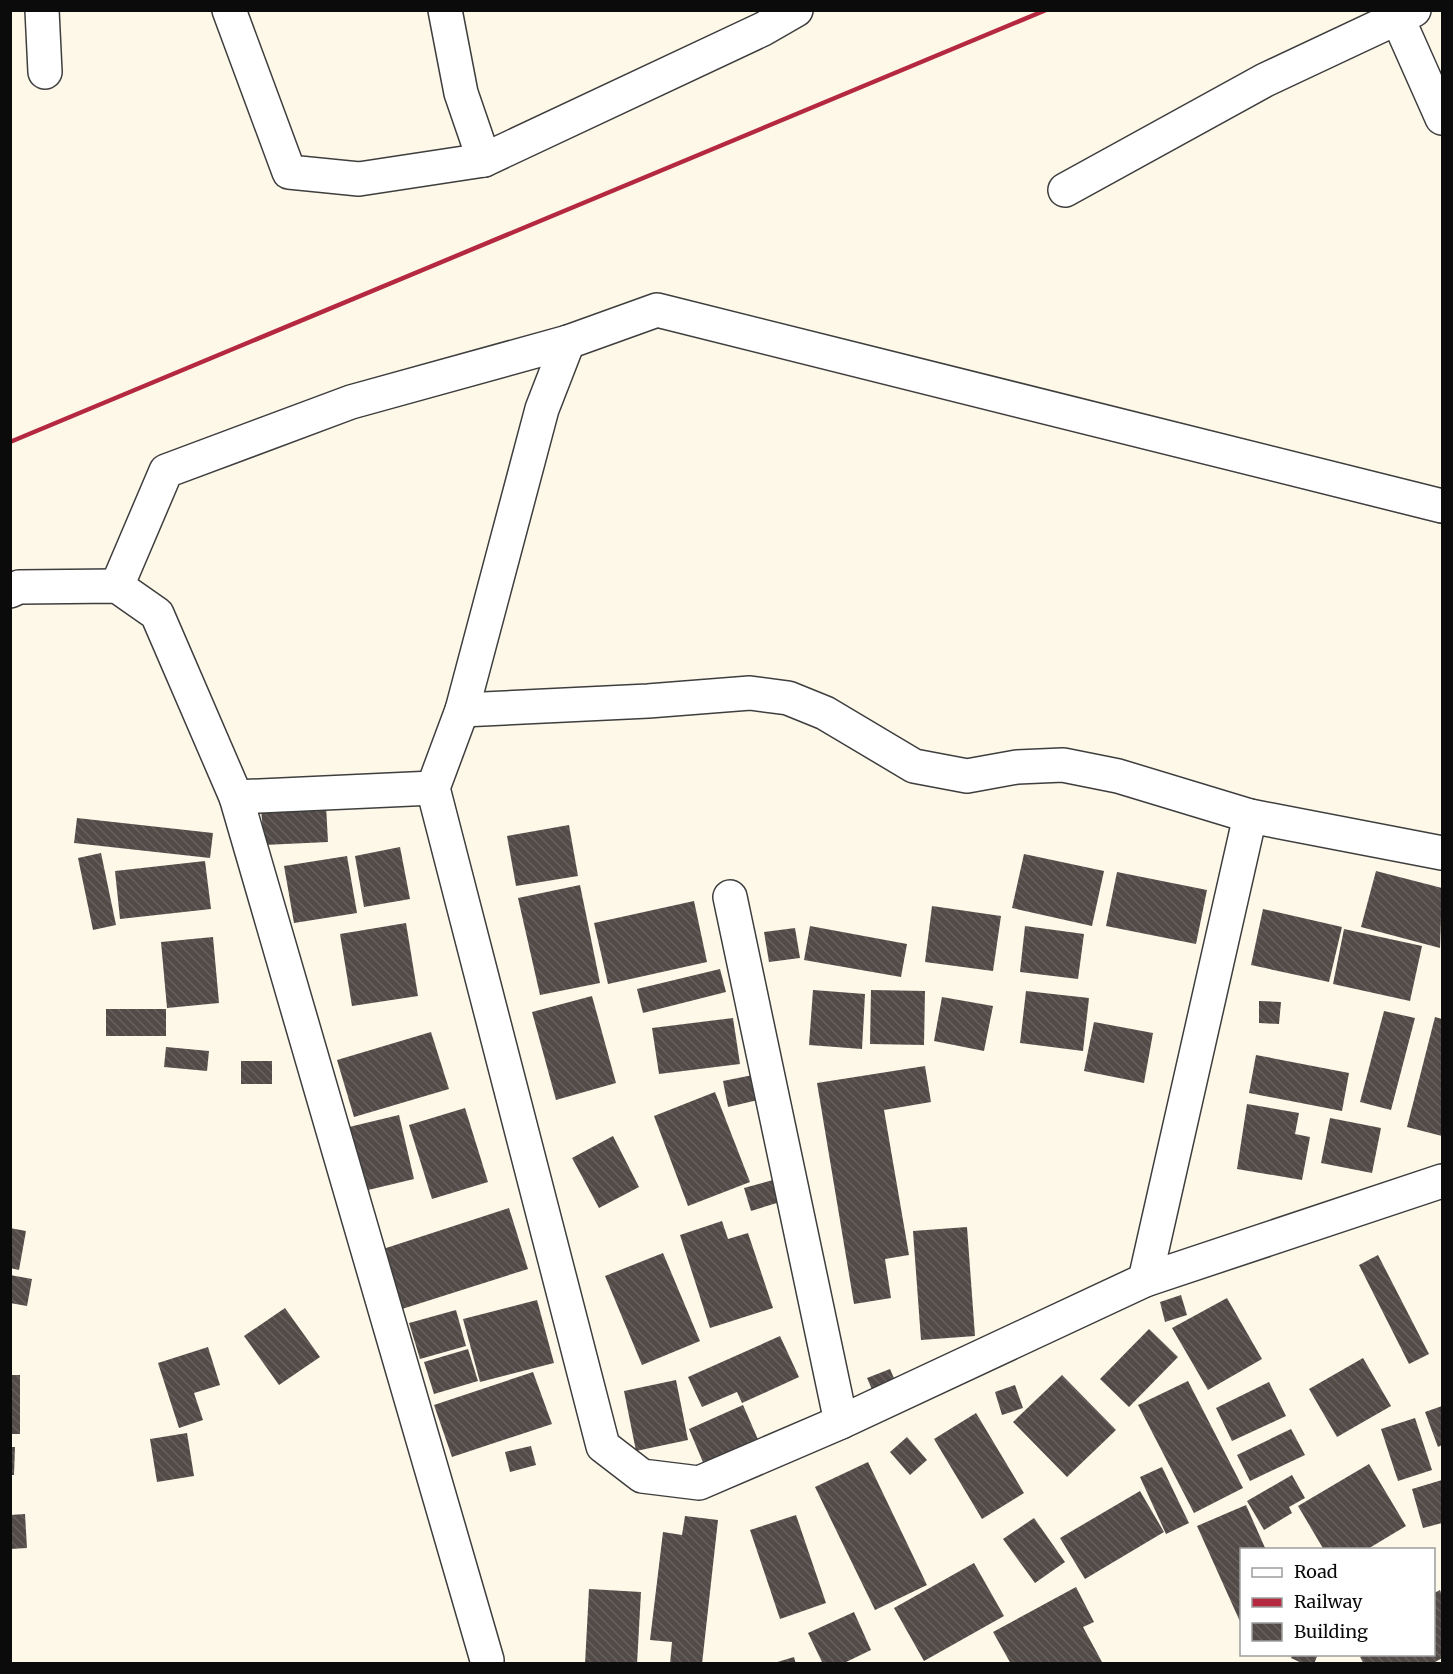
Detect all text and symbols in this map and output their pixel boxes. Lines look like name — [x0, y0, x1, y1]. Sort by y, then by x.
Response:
legend — [1240, 1548, 1435, 1656]
text: Road — [1294, 1560, 1338, 1583]
text: Railway — [1294, 1590, 1363, 1613]
text: Building — [1294, 1620, 1368, 1643]

